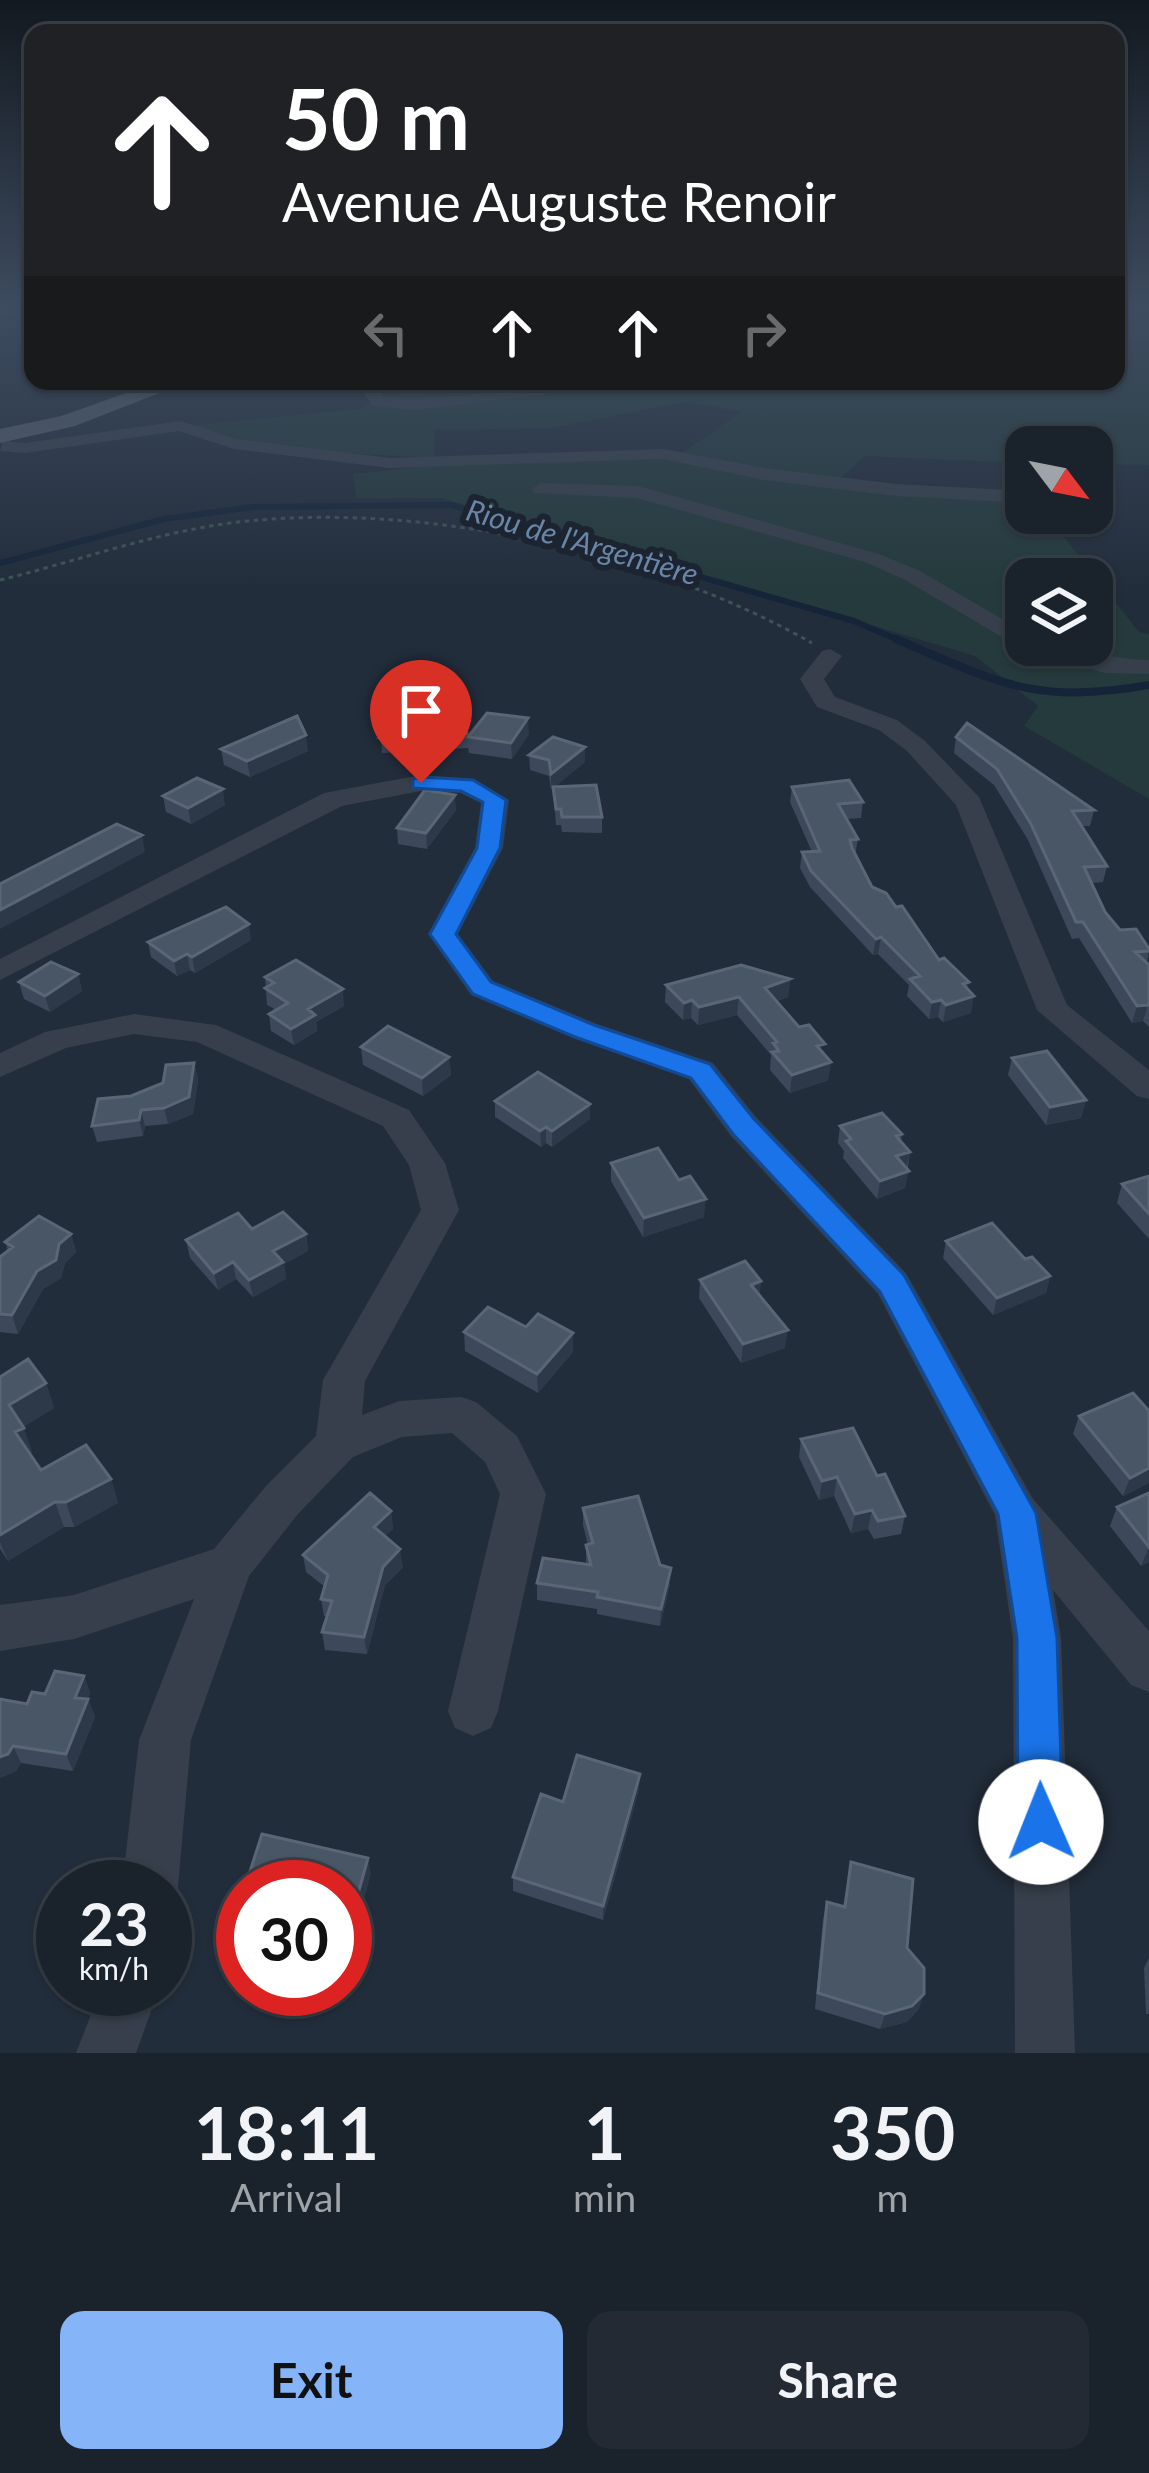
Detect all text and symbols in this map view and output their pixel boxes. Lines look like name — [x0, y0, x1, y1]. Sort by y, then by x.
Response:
text: 50 m — [282, 67, 470, 168]
icon: ahead — [84, 72, 240, 228]
text: Avenue Auguste Renoir — [282, 169, 836, 234]
icon: left — [353, 300, 419, 366]
icon: ahead — [479, 300, 545, 366]
icon: ahead — [605, 300, 671, 366]
icon: right — [731, 300, 797, 366]
north arrow — [1005, 426, 1113, 534]
map controls — [1005, 426, 1113, 666]
water label: Riou de l'Argentière — [462, 491, 703, 591]
button: layers — [1005, 558, 1113, 666]
pin — [370, 660, 472, 783]
icon: arrive — [388, 678, 454, 744]
position arrow — [978, 1759, 1104, 1885]
speed limit sign: 30 — [216, 1860, 372, 2016]
text: 23 — [79, 1887, 149, 1959]
text: km/h — [79, 1950, 149, 1986]
text: 18:11 — [194, 2089, 379, 2175]
text: 1 — [584, 2089, 626, 2175]
text: 350 — [830, 2089, 955, 2175]
text: Arrival — [230, 2174, 343, 2220]
text: min — [573, 2174, 636, 2220]
text: m — [877, 2174, 909, 2220]
button: Exit — [60, 2311, 563, 2449]
button: Share — [587, 2311, 1089, 2449]

